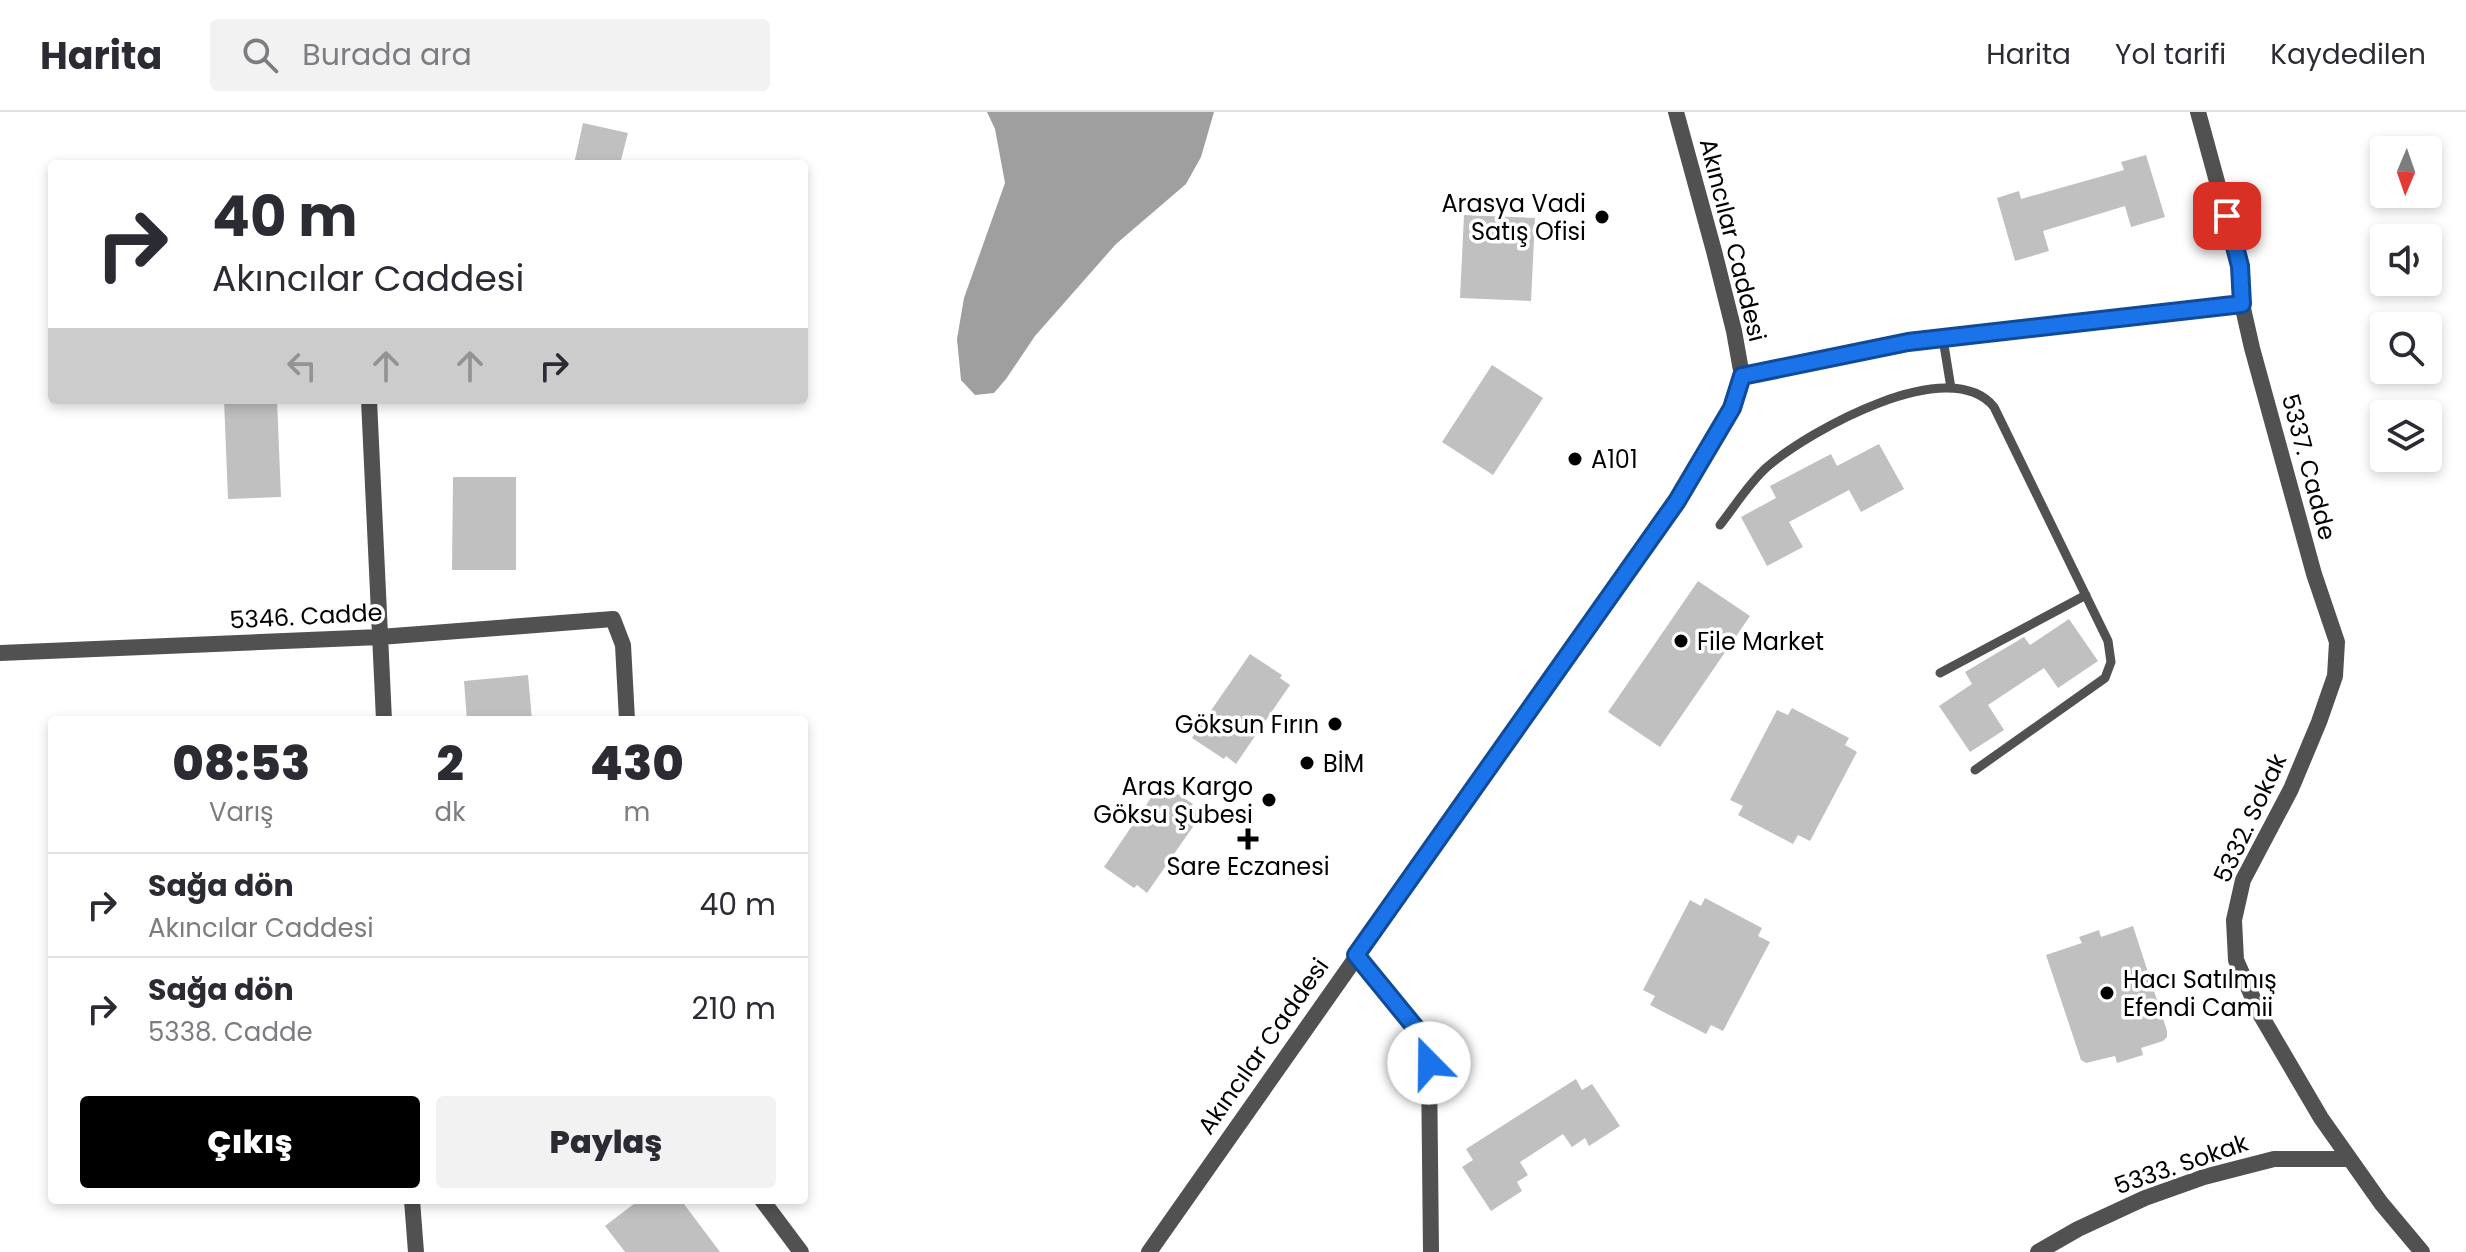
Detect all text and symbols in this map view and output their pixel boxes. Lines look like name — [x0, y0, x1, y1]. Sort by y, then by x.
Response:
search box — [210, 19, 770, 91]
text: Harita — [40, 29, 162, 82]
icon: search — [238, 33, 282, 77]
text: Burada ara — [302, 33, 472, 76]
text: Harita — [1986, 35, 2071, 74]
text: Yol tarifi — [2115, 35, 2226, 74]
text: Kaydedilen — [2270, 35, 2426, 74]
street label: Akıncılar Caddesi — [1692, 135, 1774, 345]
north arrow — [2370, 136, 2442, 208]
map controls — [2370, 136, 2442, 472]
text: 40 m — [212, 177, 358, 256]
pin — [2193, 182, 2261, 250]
place label: Arasya Vadi Satış Ofisi — [1441, 187, 1586, 248]
icon: right — [80, 192, 184, 296]
icon: arrive — [2205, 194, 2249, 238]
marker: Arasya Vadi Satış Ofisi — [1593, 208, 1611, 226]
button: sound — [2370, 224, 2442, 296]
text: Akıncılar Caddesi — [212, 253, 524, 304]
button: search — [2370, 312, 2442, 384]
icon: left — [280, 344, 324, 388]
icon: ahead — [364, 344, 408, 388]
icon: ahead — [448, 344, 492, 388]
icon: right — [532, 344, 576, 388]
street label: 5337. Cadde — [2274, 390, 2344, 544]
button: layers — [2370, 400, 2442, 472]
place label: A101 — [1591, 443, 1638, 476]
marker: A101 — [1566, 450, 1584, 468]
street label: 5346. Cadde — [229, 596, 383, 636]
place label: File Market — [1697, 625, 1824, 658]
marker: File Market — [1672, 632, 1690, 650]
place label: Göksun Fırın — [1175, 708, 1319, 741]
marker: Göksun Fırın — [1326, 715, 1344, 733]
text: 08:53 — [172, 730, 310, 797]
text: 2 — [436, 730, 464, 797]
text: 430 — [590, 730, 684, 797]
place label: BİM — [1323, 747, 1364, 780]
street label: 5332. Sokak — [2206, 747, 2295, 888]
marker: BİM — [1298, 754, 1316, 772]
place label: Aras Kargo Göksu Şubesi — [1093, 770, 1253, 831]
marker: Aras Kargo Göksu Şubesi — [1260, 791, 1278, 809]
text: Varış — [209, 794, 274, 830]
text: dk — [435, 794, 466, 830]
text: m — [623, 794, 650, 830]
marker: Sare Eczanesi — [1239, 830, 1257, 848]
place label: Sare Eczanesi — [1166, 850, 1330, 883]
text: Sağa dön — [148, 864, 294, 907]
icon: right — [80, 883, 124, 927]
text: 40 m — [699, 883, 776, 926]
text: Akıncılar Caddesi — [148, 910, 374, 946]
street label: Akıncılar Caddesi — [1190, 951, 1336, 1141]
place label: Hacı Satılmış Efendi Camii — [2123, 963, 2277, 1024]
text: Sağa dön — [148, 968, 294, 1011]
marker: Hacı Satılmış Efendi Camii — [2098, 984, 2116, 1002]
icon: right — [80, 987, 124, 1031]
text: 210 m — [691, 987, 776, 1030]
text: 5338. Cadde — [148, 1014, 313, 1050]
position arrow — [1387, 1021, 1471, 1105]
button: Çıkış — [80, 1096, 420, 1188]
button: Paylaş — [436, 1096, 776, 1188]
street label: 5333. Sokak — [2110, 1126, 2253, 1202]

